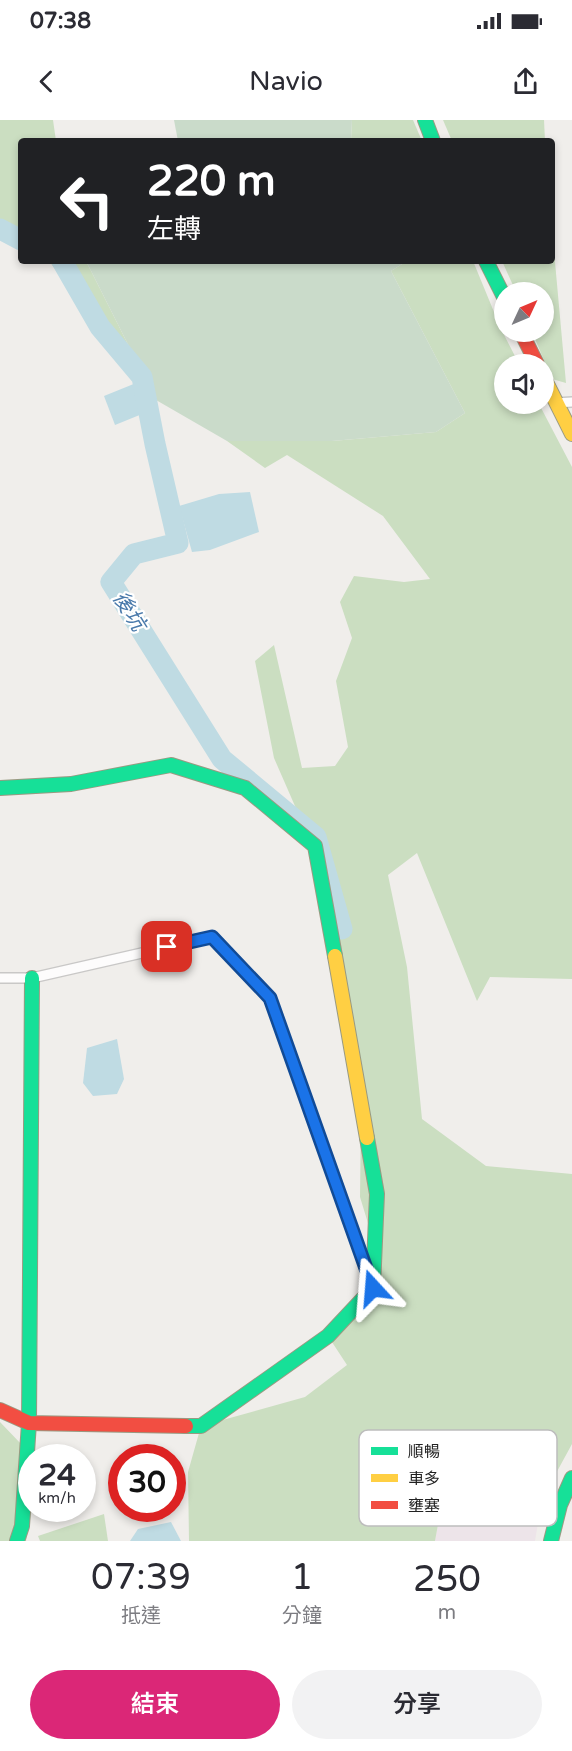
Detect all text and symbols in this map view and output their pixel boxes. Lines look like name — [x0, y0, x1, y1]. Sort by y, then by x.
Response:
text: 07:38 — [30, 8, 91, 34]
icon: back — [30, 65, 63, 98]
text: Navio — [249, 65, 323, 98]
icon: share — [509, 65, 542, 98]
text: 220 m — [147, 156, 276, 207]
icon: left — [48, 162, 126, 240]
text: 左轉 — [147, 213, 201, 246]
north arrow — [494, 282, 554, 342]
map controls — [494, 282, 554, 414]
button: sound — [494, 354, 554, 414]
water label: 後坑 — [107, 587, 152, 638]
pin — [141, 921, 192, 972]
icon: arrive — [150, 930, 183, 963]
position arrow — [341, 1256, 405, 1320]
legend — [359, 1430, 557, 1526]
text: 順暢 — [408, 1442, 440, 1462]
speed limit sign: 30 — [108, 1444, 186, 1522]
text: 24 — [38, 1457, 76, 1494]
text: 車多 — [408, 1469, 440, 1489]
text: km/h — [38, 1489, 76, 1507]
text: 壅塞 — [408, 1496, 440, 1516]
text: 07:39 — [91, 1556, 191, 1599]
text: 1 — [291, 1556, 313, 1599]
text: 250 — [413, 1558, 481, 1601]
text: m — [438, 1601, 456, 1625]
text: 抵達 — [121, 1604, 161, 1628]
text: 分鐘 — [282, 1604, 322, 1628]
button: 結束 — [30, 1670, 280, 1739]
button: 分享 — [292, 1670, 542, 1739]

